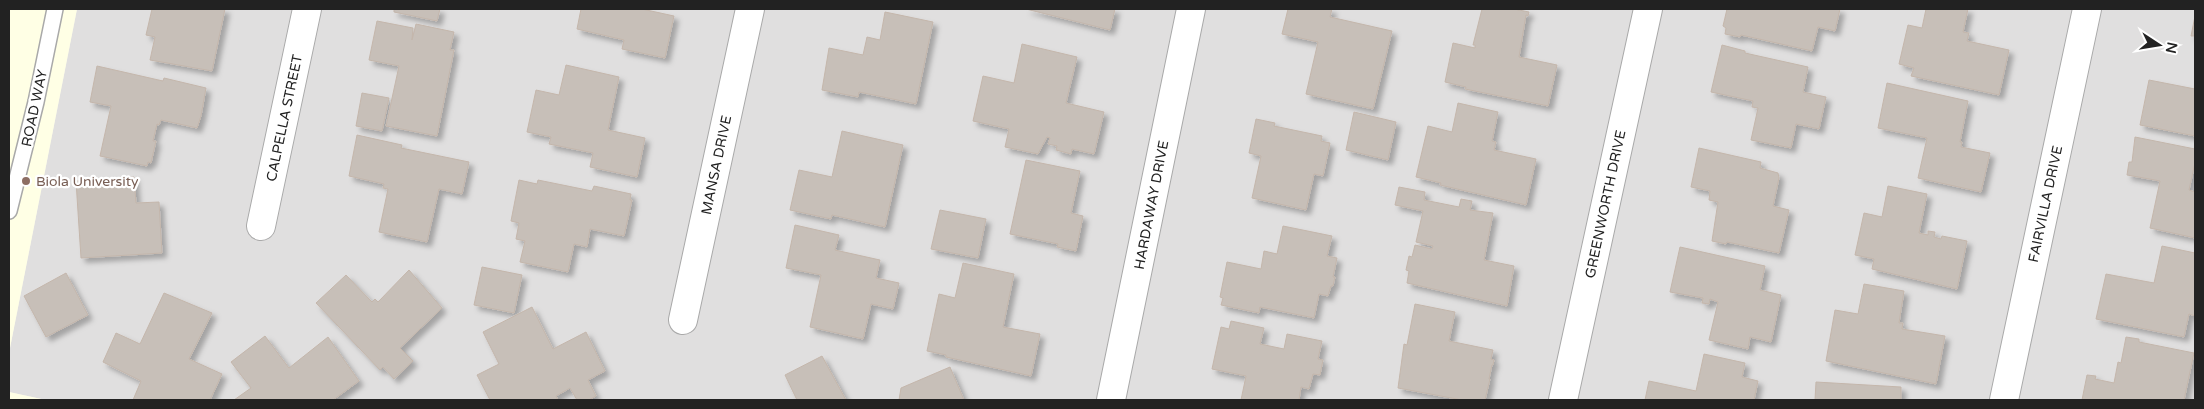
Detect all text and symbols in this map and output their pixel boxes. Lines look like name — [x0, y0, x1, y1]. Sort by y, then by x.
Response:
north arrow — [2134, 20, 2184, 70]
text: N — [2162, 40, 2181, 55]
street label: CALPELLA STREET — [263, 53, 306, 183]
street label: ROAD WAY — [18, 68, 51, 148]
street label: MANSA DRIVE — [698, 114, 735, 216]
street label: GREENWORTH DRIVE — [1581, 128, 1630, 280]
street label: HARDAWAY DRIVE — [1131, 139, 1172, 271]
street label: FAIRVILLA DRIVE — [2025, 144, 2066, 264]
place label: Biola University — [36, 173, 139, 190]
marker: Biola University — [20, 175, 32, 187]

